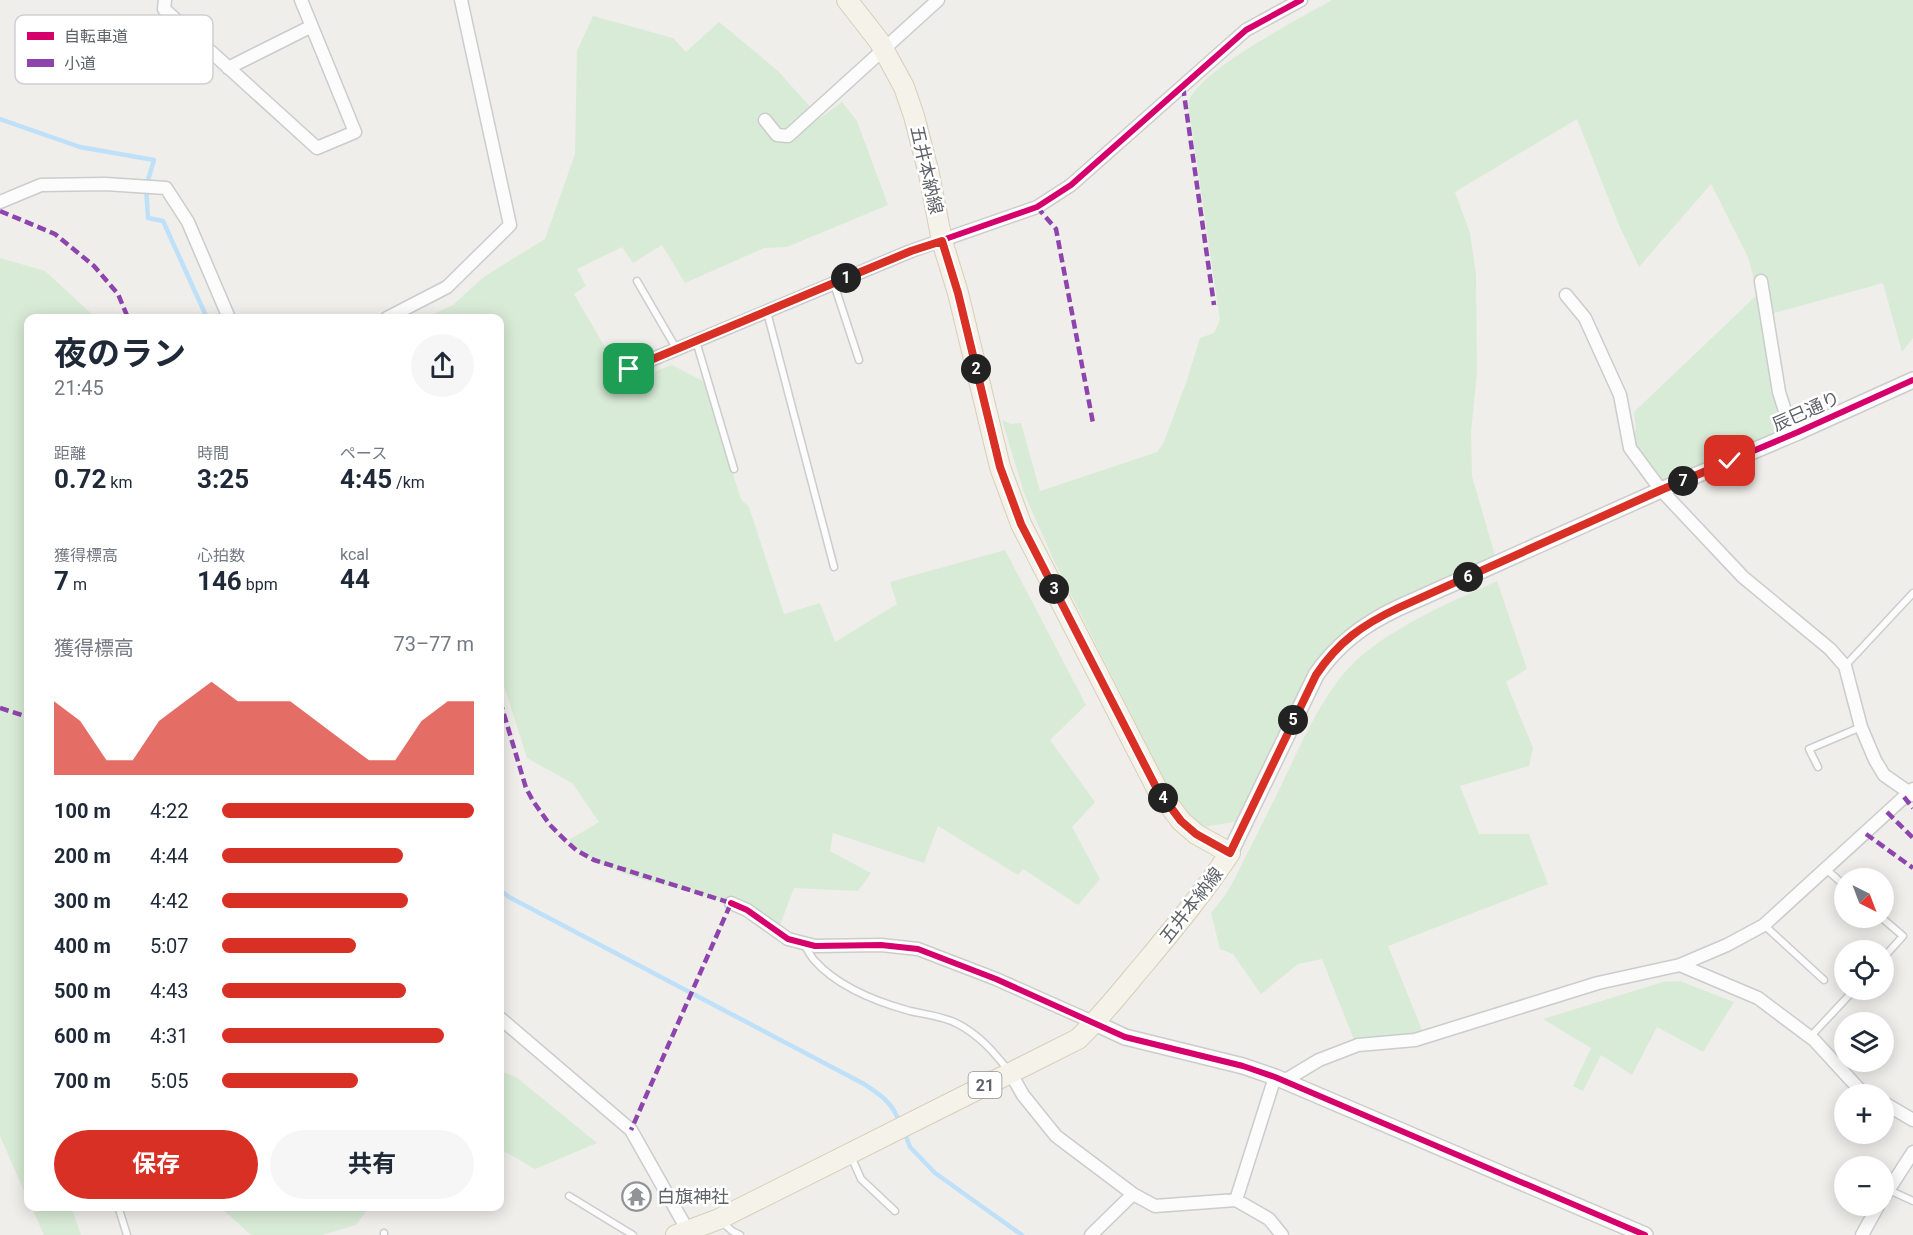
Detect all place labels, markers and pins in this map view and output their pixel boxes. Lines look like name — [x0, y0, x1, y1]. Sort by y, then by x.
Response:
pin: 1 — [831, 263, 861, 293]
pin — [603, 343, 654, 394]
pin: 2 — [961, 354, 991, 384]
pin — [1704, 435, 1755, 486]
pin: 7 — [1668, 466, 1698, 496]
pin: 6 — [1453, 562, 1483, 592]
pin: 3 — [1039, 574, 1069, 604]
pin: 5 — [1278, 705, 1308, 735]
pin: 4 — [1148, 783, 1178, 813]
temple icon: 白旗神社 — [620, 1180, 652, 1212]
place label: 白旗神社 — [657, 1186, 729, 1207]

